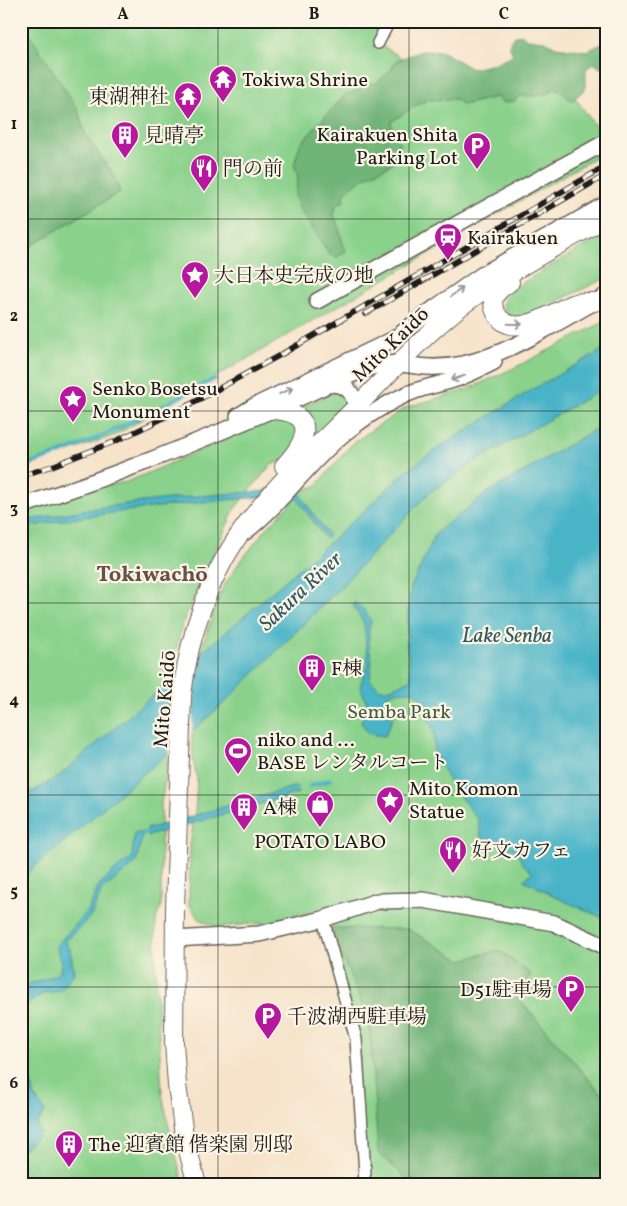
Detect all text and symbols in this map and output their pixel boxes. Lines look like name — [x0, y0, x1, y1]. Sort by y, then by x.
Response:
text: A — [117, 4, 129, 26]
text: B — [309, 4, 320, 26]
text: C — [499, 4, 509, 26]
temple icon: Tokiwa Shrine — [208, 64, 238, 103]
place label: Tokiwa Shrine — [242, 67, 368, 95]
temple icon: 東湖神社 — [173, 81, 203, 120]
place label: 東湖神社 — [89, 84, 169, 112]
text: 1 — [11, 114, 17, 136]
building icon: 見晴亭 — [110, 120, 140, 159]
place label: Kairakuen Shita Parking Lot — [317, 122, 458, 173]
place label: 見晴亭 — [144, 123, 204, 151]
parking icon: Kairakuen Shita Parking Lot — [462, 131, 492, 170]
restaurant icon: 門の前 — [189, 153, 219, 192]
place label: 門の前 — [223, 156, 283, 184]
station icon: Kairakuen — [433, 222, 463, 261]
place label: Kairakuen — [467, 225, 559, 253]
place icon: 大日本史完成の地 — [180, 260, 210, 299]
place label: 大日本史完成の地 — [214, 263, 374, 291]
one-way arrow — [450, 287, 464, 298]
street label: Mito Kaidō — [347, 301, 436, 389]
text: 2 — [10, 306, 18, 328]
one-way arrow — [506, 320, 522, 329]
one-way arrow — [451, 374, 466, 383]
place label: Senko Bosetsu Monument — [92, 376, 218, 427]
place icon: Senko Bosetsu Monument — [58, 384, 88, 423]
one-way arrow — [279, 385, 294, 395]
text: 3 — [10, 498, 18, 520]
water label: Sakura River — [253, 546, 349, 638]
district label: Tokiwachō — [96, 560, 208, 591]
water label: Lake Senba — [462, 622, 552, 651]
street label: Mito Kaidō — [148, 649, 184, 749]
building icon: F棟 — [297, 653, 327, 692]
place label: F棟 — [331, 656, 362, 684]
text: 4 — [9, 690, 19, 712]
park label: Semba Park — [347, 699, 451, 727]
place label: niko and ... BASE レンタルコート — [257, 727, 449, 778]
sports icon: niko and ... BASE レンタルコート — [223, 736, 253, 775]
place label: Mito Komon Statue — [409, 776, 519, 827]
place icon: Mito Komon Statue — [375, 785, 405, 824]
shop icon: POTATO LABO — [305, 789, 335, 828]
building icon: A棟 — [229, 792, 259, 831]
place label: A棟 — [263, 795, 297, 823]
place label: POTATO LABO — [254, 829, 386, 857]
restaurant icon: 好文カフェ — [438, 835, 468, 874]
place label: 好文カフェ — [472, 838, 571, 866]
text: 5 — [10, 881, 18, 903]
parking icon: D51駐車場 — [556, 974, 586, 1013]
place label: D51駐車場 — [460, 977, 552, 1005]
parking icon: 千波湖西駐車場 — [253, 1001, 283, 1040]
place label: 千波湖西駐車場 — [287, 1004, 427, 1032]
text: 6 — [10, 1073, 19, 1095]
building icon: The 迎賓館 偕楽園 別邸 — [54, 1129, 84, 1168]
place label: The 迎賓館 偕楽園 別邸 — [88, 1132, 293, 1160]

